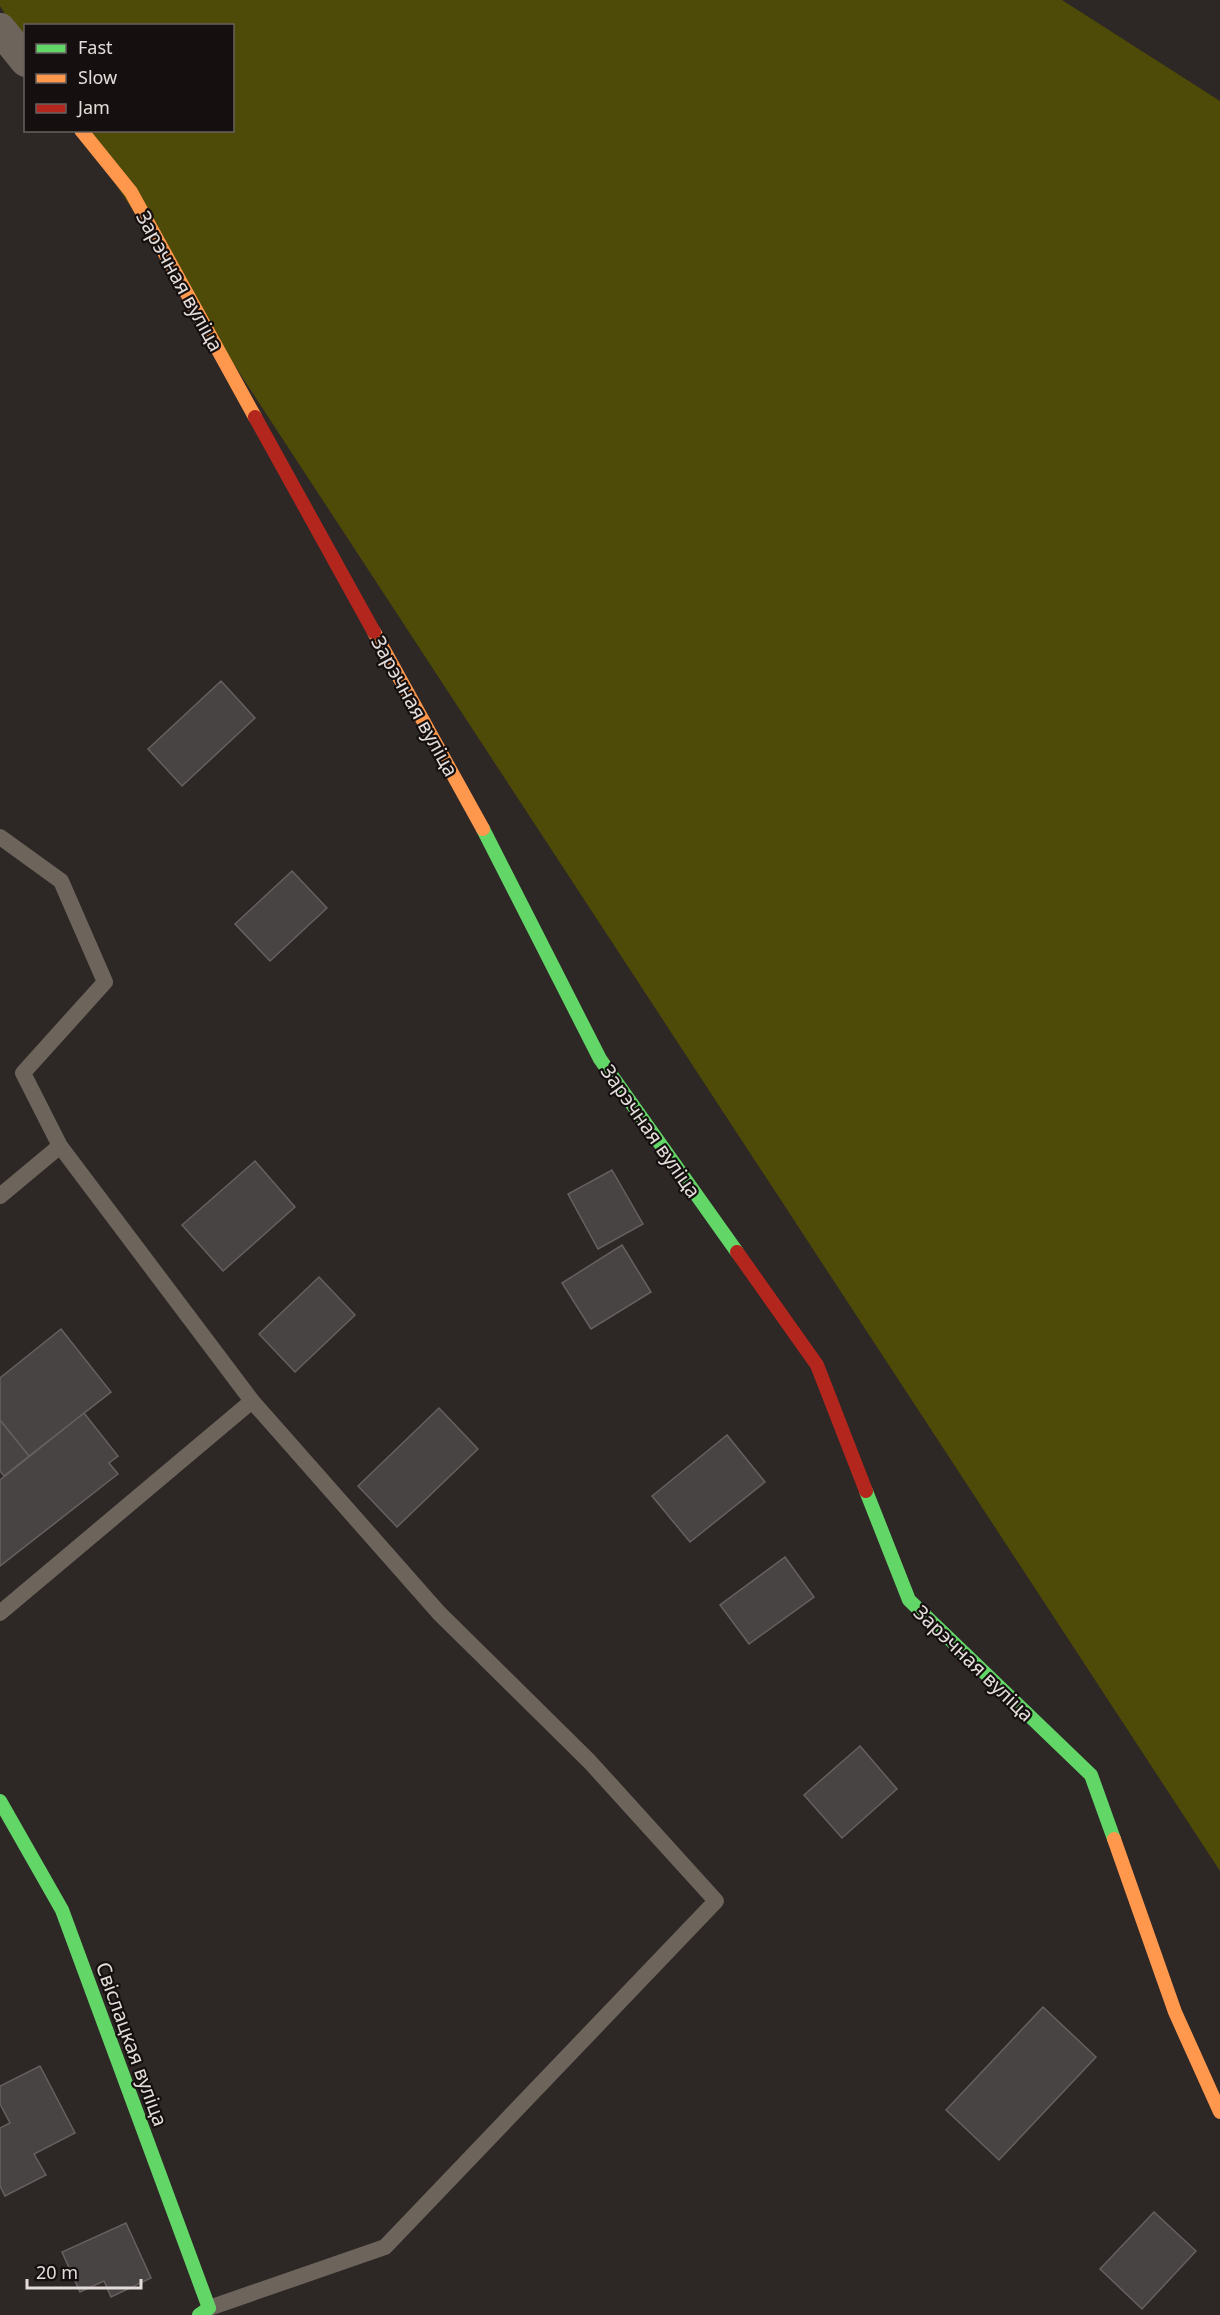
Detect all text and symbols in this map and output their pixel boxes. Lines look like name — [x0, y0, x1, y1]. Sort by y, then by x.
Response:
legend — [24, 24, 234, 132]
text: Fast — [78, 35, 113, 59]
text: Slow — [78, 65, 117, 89]
text: Jam — [76, 95, 110, 119]
street label: Зарэчная вуліца — [130, 206, 230, 356]
street label: Зарэчная вуліца — [365, 631, 465, 781]
street label: Зарэчная вуліца — [595, 1059, 707, 1203]
street label: Зарэчная вуліца — [908, 1599, 1040, 1727]
street label: Свіслацкая вуліца — [90, 1958, 174, 2130]
scale bar — [27, 2252, 141, 2290]
text: 20 m — [36, 2260, 78, 2284]

